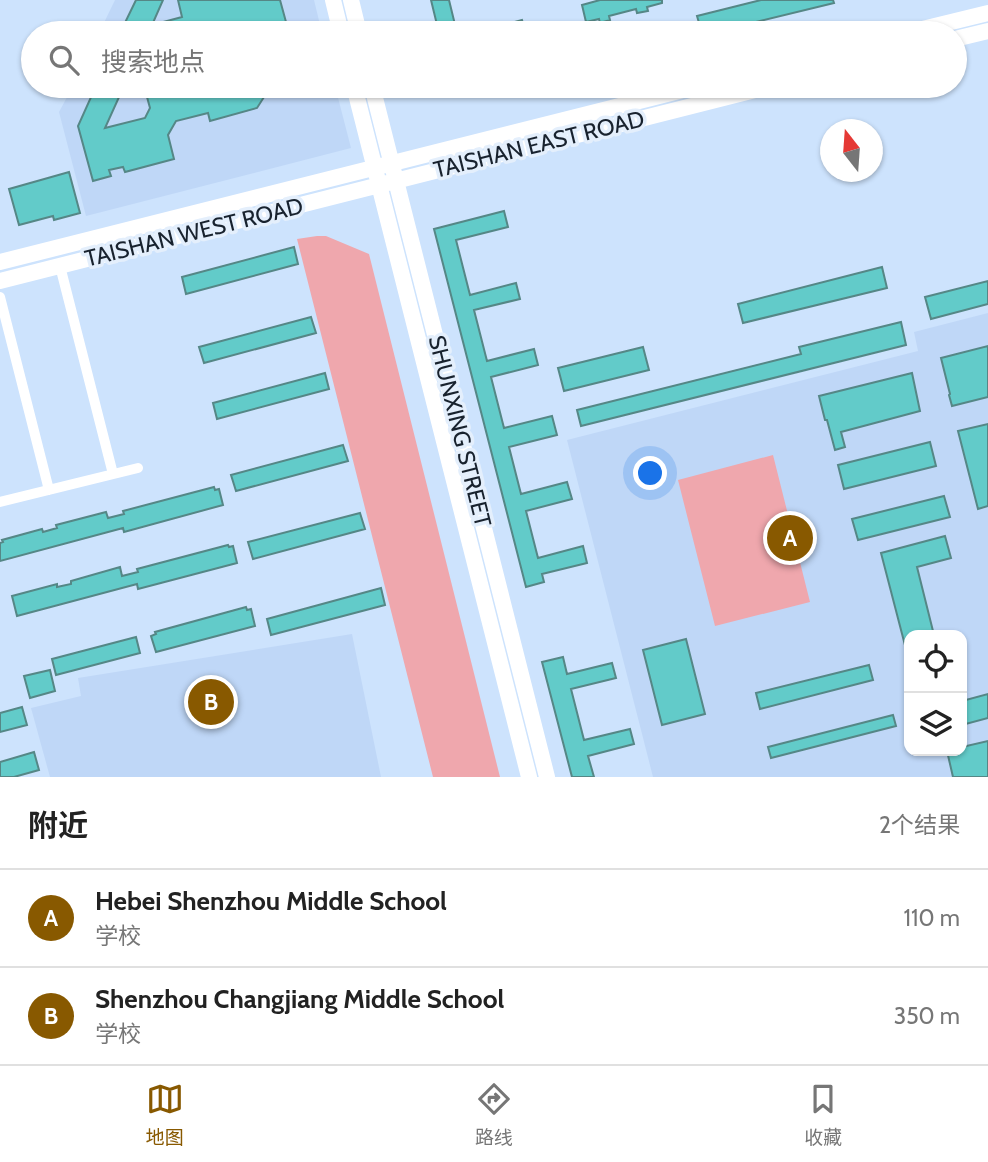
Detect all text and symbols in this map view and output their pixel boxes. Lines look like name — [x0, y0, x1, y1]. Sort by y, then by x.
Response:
search box — [21, 21, 967, 98]
icon: search — [45, 41, 83, 79]
text: 搜索地点 — [101, 46, 205, 78]
street label: TAISHAN EAST ROAD — [431, 104, 647, 184]
north arrow — [820, 119, 883, 182]
street label: TAISHAN WEST ROAD — [82, 191, 306, 273]
street label: SHUNXING STREET — [423, 332, 497, 530]
your location — [633, 456, 667, 490]
pin: A — [767, 512, 813, 564]
map controls — [904, 630, 967, 756]
button: locate — [904, 630, 967, 693]
pin: B — [188, 676, 234, 728]
button: layers — [904, 693, 967, 756]
text: 附近 — [28, 807, 88, 844]
text: 2个结果 — [879, 811, 960, 839]
text: Hebei Shenzhou Middle School — [95, 885, 447, 917]
text: A — [44, 904, 58, 932]
text: 110 m — [904, 904, 960, 932]
text: 学校 — [95, 922, 141, 950]
text: Shenzhou Changjiang Middle School — [95, 983, 504, 1015]
text: B — [44, 1002, 58, 1030]
text: 350 m — [894, 1002, 960, 1030]
text: 学校 — [95, 1020, 141, 1048]
tab: 地图 — [146, 1080, 184, 1149]
tab: 路线 — [475, 1080, 513, 1149]
tab: 收藏 — [804, 1080, 842, 1149]

